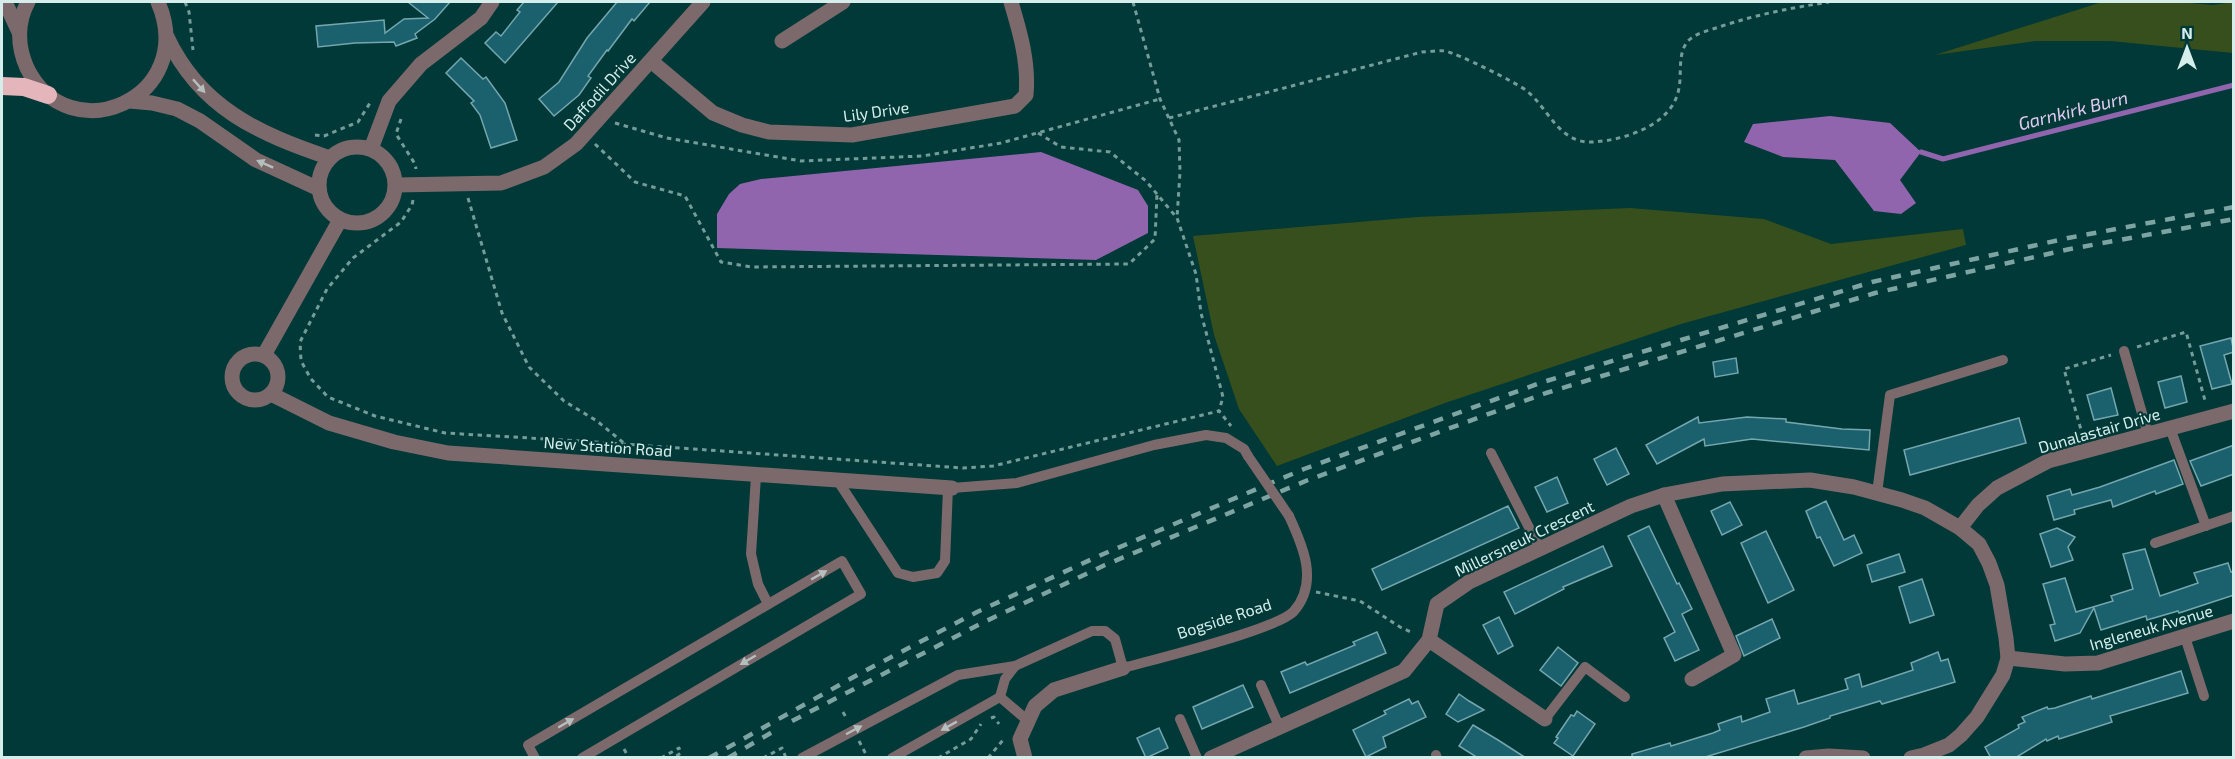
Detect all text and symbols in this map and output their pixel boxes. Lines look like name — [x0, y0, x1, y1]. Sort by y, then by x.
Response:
north arrow — [2157, 18, 2217, 78]
text: N — [2181, 23, 2193, 42]
street label: Daffodil Drive — [559, 48, 639, 134]
one-way arrow — [192, 78, 206, 93]
water label: Garnkirk Burn — [2016, 86, 2130, 134]
street label: Lily Drive — [842, 97, 910, 125]
one-way arrow — [257, 160, 274, 169]
street label: Dunalastair Drive — [2036, 404, 2162, 456]
street label: New Station Road — [543, 432, 673, 460]
street label: Millersneuk Crescent — [1451, 496, 1597, 580]
one-way arrow — [811, 569, 827, 580]
street label: Bogside Road — [1174, 594, 1274, 642]
street label: Ingleneuk Avenue — [2087, 600, 2215, 654]
one-way arrow — [739, 655, 756, 665]
one-way arrow — [558, 718, 575, 728]
one-way arrow — [941, 720, 957, 731]
one-way arrow — [846, 725, 863, 735]

